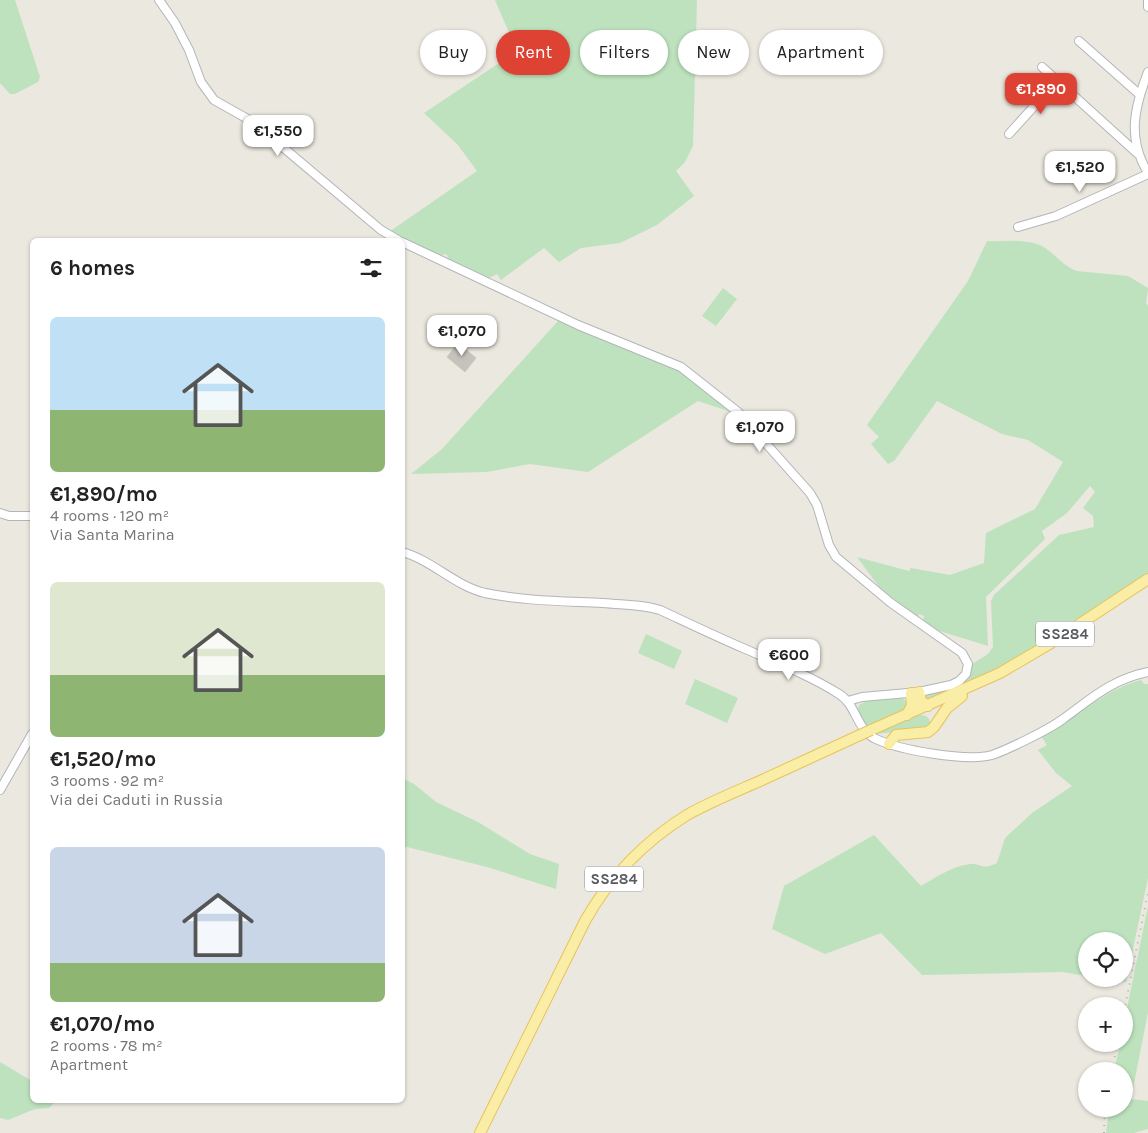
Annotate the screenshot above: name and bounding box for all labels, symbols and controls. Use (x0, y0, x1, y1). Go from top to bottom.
chip: Buy (420, 30, 486, 75)
chip: Rent (496, 30, 570, 75)
chip: Filters (580, 30, 668, 75)
chip: New (678, 30, 749, 75)
chip: Apartment (759, 30, 883, 75)
pin: €1,890 (1000, 72, 1082, 115)
text: €1,890 (1016, 79, 1066, 98)
pin: €1,550 (237, 114, 319, 157)
text: €1,550 (254, 121, 302, 140)
pin: €1,520 (1039, 150, 1121, 193)
text: €1,520 (1056, 157, 1105, 176)
icon: filters (357, 254, 385, 282)
text: 6 homes (50, 256, 135, 280)
pin: €1,070 (421, 314, 503, 357)
text: €1,070 (438, 321, 486, 340)
icon: home (173, 350, 263, 440)
pin: €1,070 (719, 410, 801, 453)
text: €1,070 (736, 417, 784, 436)
text: €1,890/mo (50, 482, 158, 506)
text: 4 rooms · 120 m² (50, 506, 169, 525)
text: Via Santa Marina (50, 525, 175, 544)
icon: home (173, 615, 263, 705)
road number: SS284 (1036, 622, 1094, 646)
pin: €600 (759, 638, 819, 681)
text: €600 (769, 645, 809, 664)
text: €1,520/mo (50, 747, 156, 771)
text: 3 rooms · 92 m² (50, 771, 164, 790)
text: Via dei Caduti in Russia (50, 790, 223, 809)
road number: SS284 (585, 866, 643, 892)
icon: home (173, 880, 263, 970)
map controls (1078, 932, 1133, 1117)
button: locate (1078, 932, 1133, 987)
button: + (1078, 997, 1133, 1052)
text: €1,070/mo (50, 1012, 155, 1036)
text: 2 rooms · 78 m² (50, 1036, 163, 1055)
text: Apartment (50, 1055, 128, 1074)
button: − (1078, 1062, 1133, 1117)

